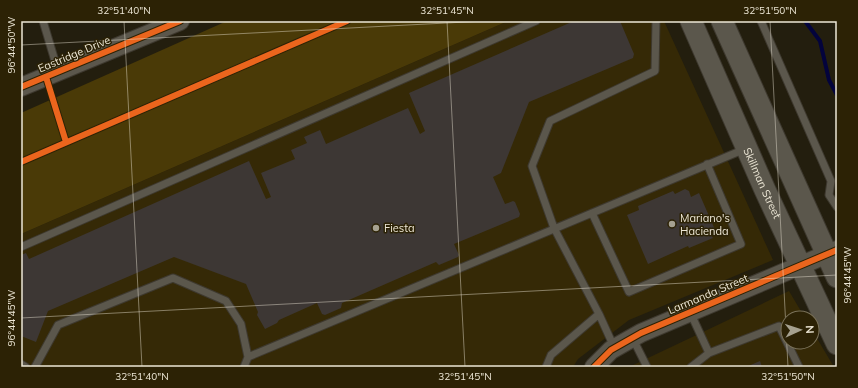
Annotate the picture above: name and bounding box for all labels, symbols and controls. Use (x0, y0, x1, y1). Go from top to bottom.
text: 32°51'40"N (97, 4, 151, 17)
text: 32°51'45"N (420, 4, 474, 17)
text: 32°51'50"N (743, 4, 797, 17)
text: 96°44'50"W (5, 17, 18, 73)
street label: Eastridge Drive (36, 32, 112, 76)
street label: Skillman Street (740, 145, 784, 221)
place label: Mariano's Hacienda (680, 211, 730, 238)
marker: Mariano's Hacienda (667, 219, 677, 229)
place label: Fiesta (384, 221, 415, 235)
marker: Fiesta (371, 223, 381, 233)
text: 96°44'45"W (841, 247, 854, 303)
street label: Larmanda Street (666, 271, 750, 317)
text: 96°44'45"W (5, 290, 18, 346)
north arrow (780, 310, 820, 350)
text: N (803, 325, 817, 334)
text: 32°51'40"N (115, 370, 169, 383)
text: 32°51'45"N (438, 370, 492, 383)
text: 32°51'50"N (761, 370, 815, 383)

